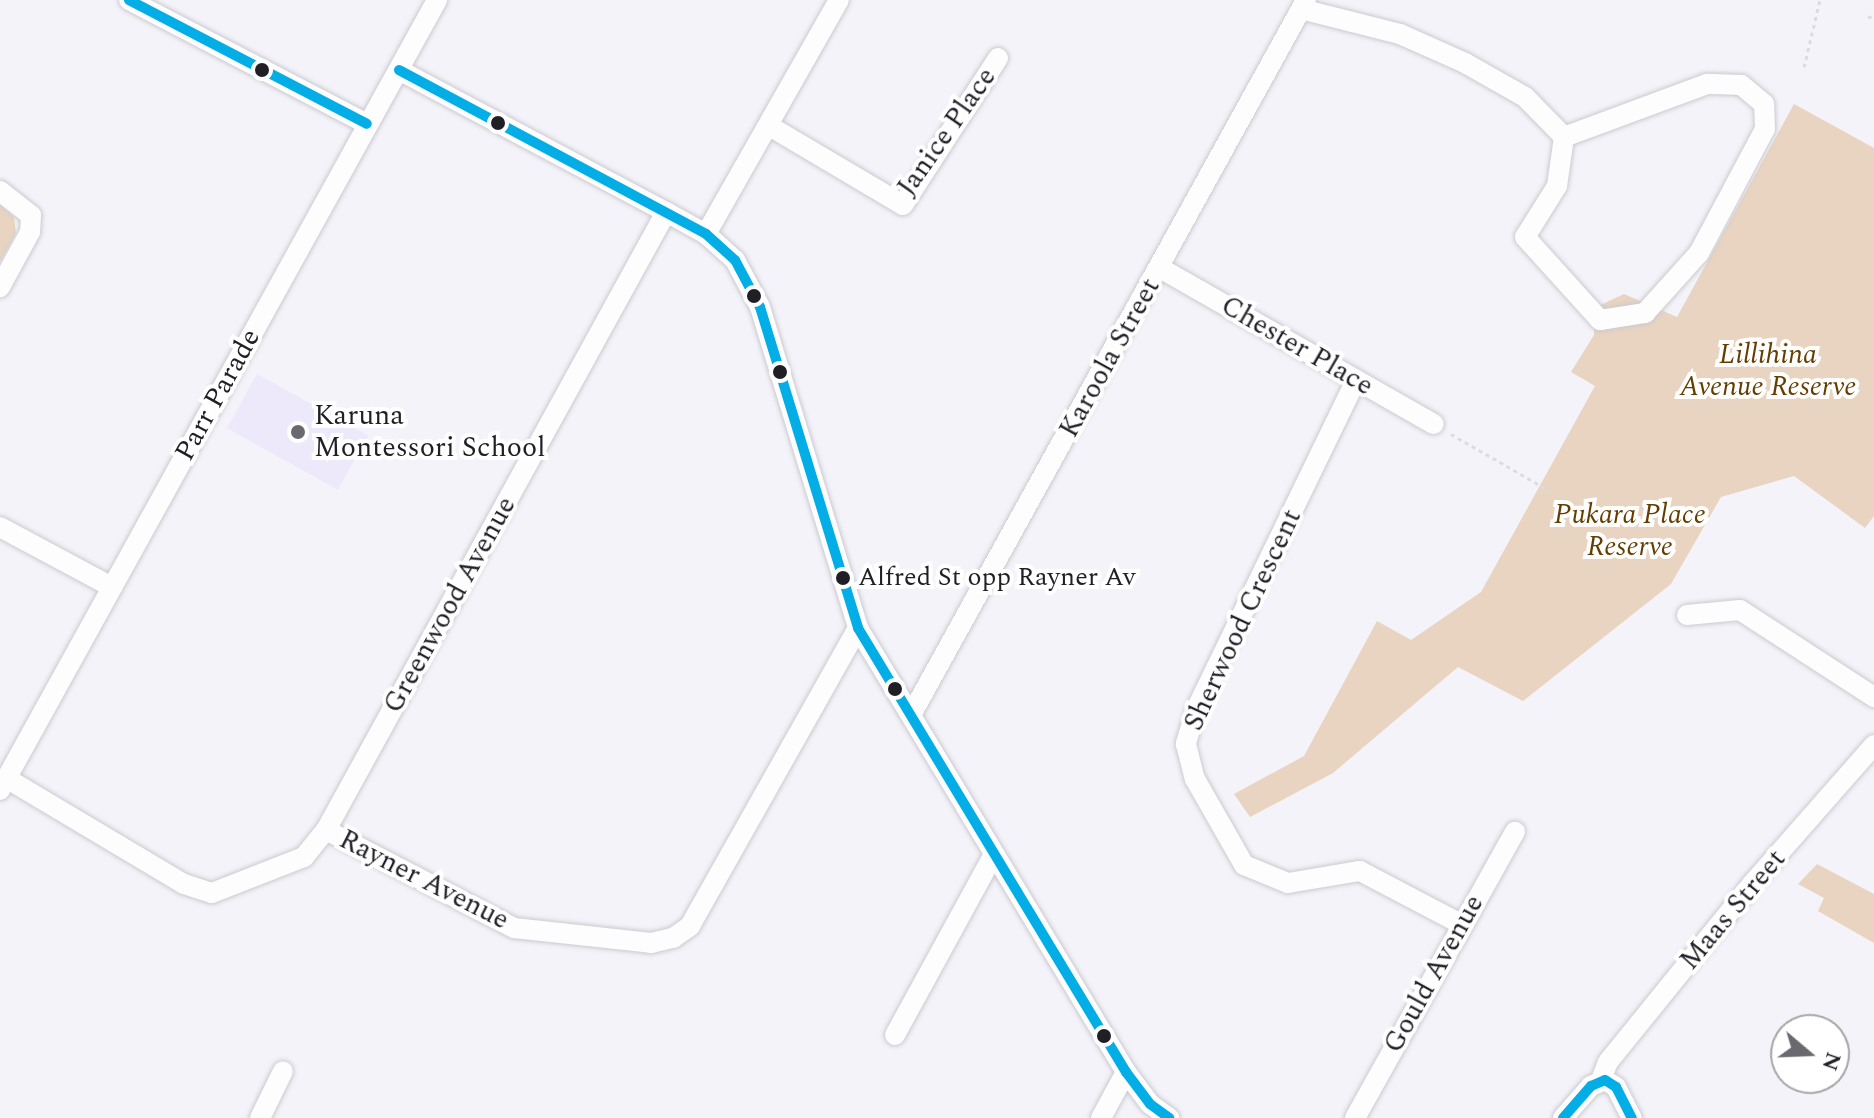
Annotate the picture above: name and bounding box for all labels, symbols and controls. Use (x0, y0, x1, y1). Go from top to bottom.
street label: Janice Place (890, 61, 1004, 203)
unlabelled marker (254, 62, 270, 78)
unlabelled marker (490, 115, 506, 131)
street label: Karoola Street (1052, 272, 1168, 444)
unlabelled marker (746, 288, 762, 304)
street label: Chester Place (1215, 289, 1379, 403)
street label: Parr Parade (168, 323, 268, 467)
park label: Lillihina Avenue Reserve (1680, 338, 1856, 404)
unlabelled marker (772, 364, 788, 380)
place label: Karuna Montessori School (314, 399, 545, 465)
marker: Karuna Montessori School (289, 423, 307, 441)
street label: Greenwood Avenue (377, 491, 523, 719)
park label: Pukara Place Reserve (1554, 498, 1706, 564)
street label: Sherwood Crescent (1177, 504, 1309, 736)
place label: Alfred St opp Rayner Av (858, 562, 1135, 594)
marker: Alfred St opp Rayner Av (835, 570, 851, 586)
unlabelled marker (887, 681, 903, 697)
street label: Rayner Avenue (333, 823, 515, 937)
street label: Maas Street (1673, 843, 1793, 977)
street label: Gould Avenue (1377, 889, 1491, 1059)
north arrow (1770, 1014, 1850, 1094)
unlabelled marker (1096, 1028, 1112, 1044)
text: N (1813, 1047, 1850, 1075)

